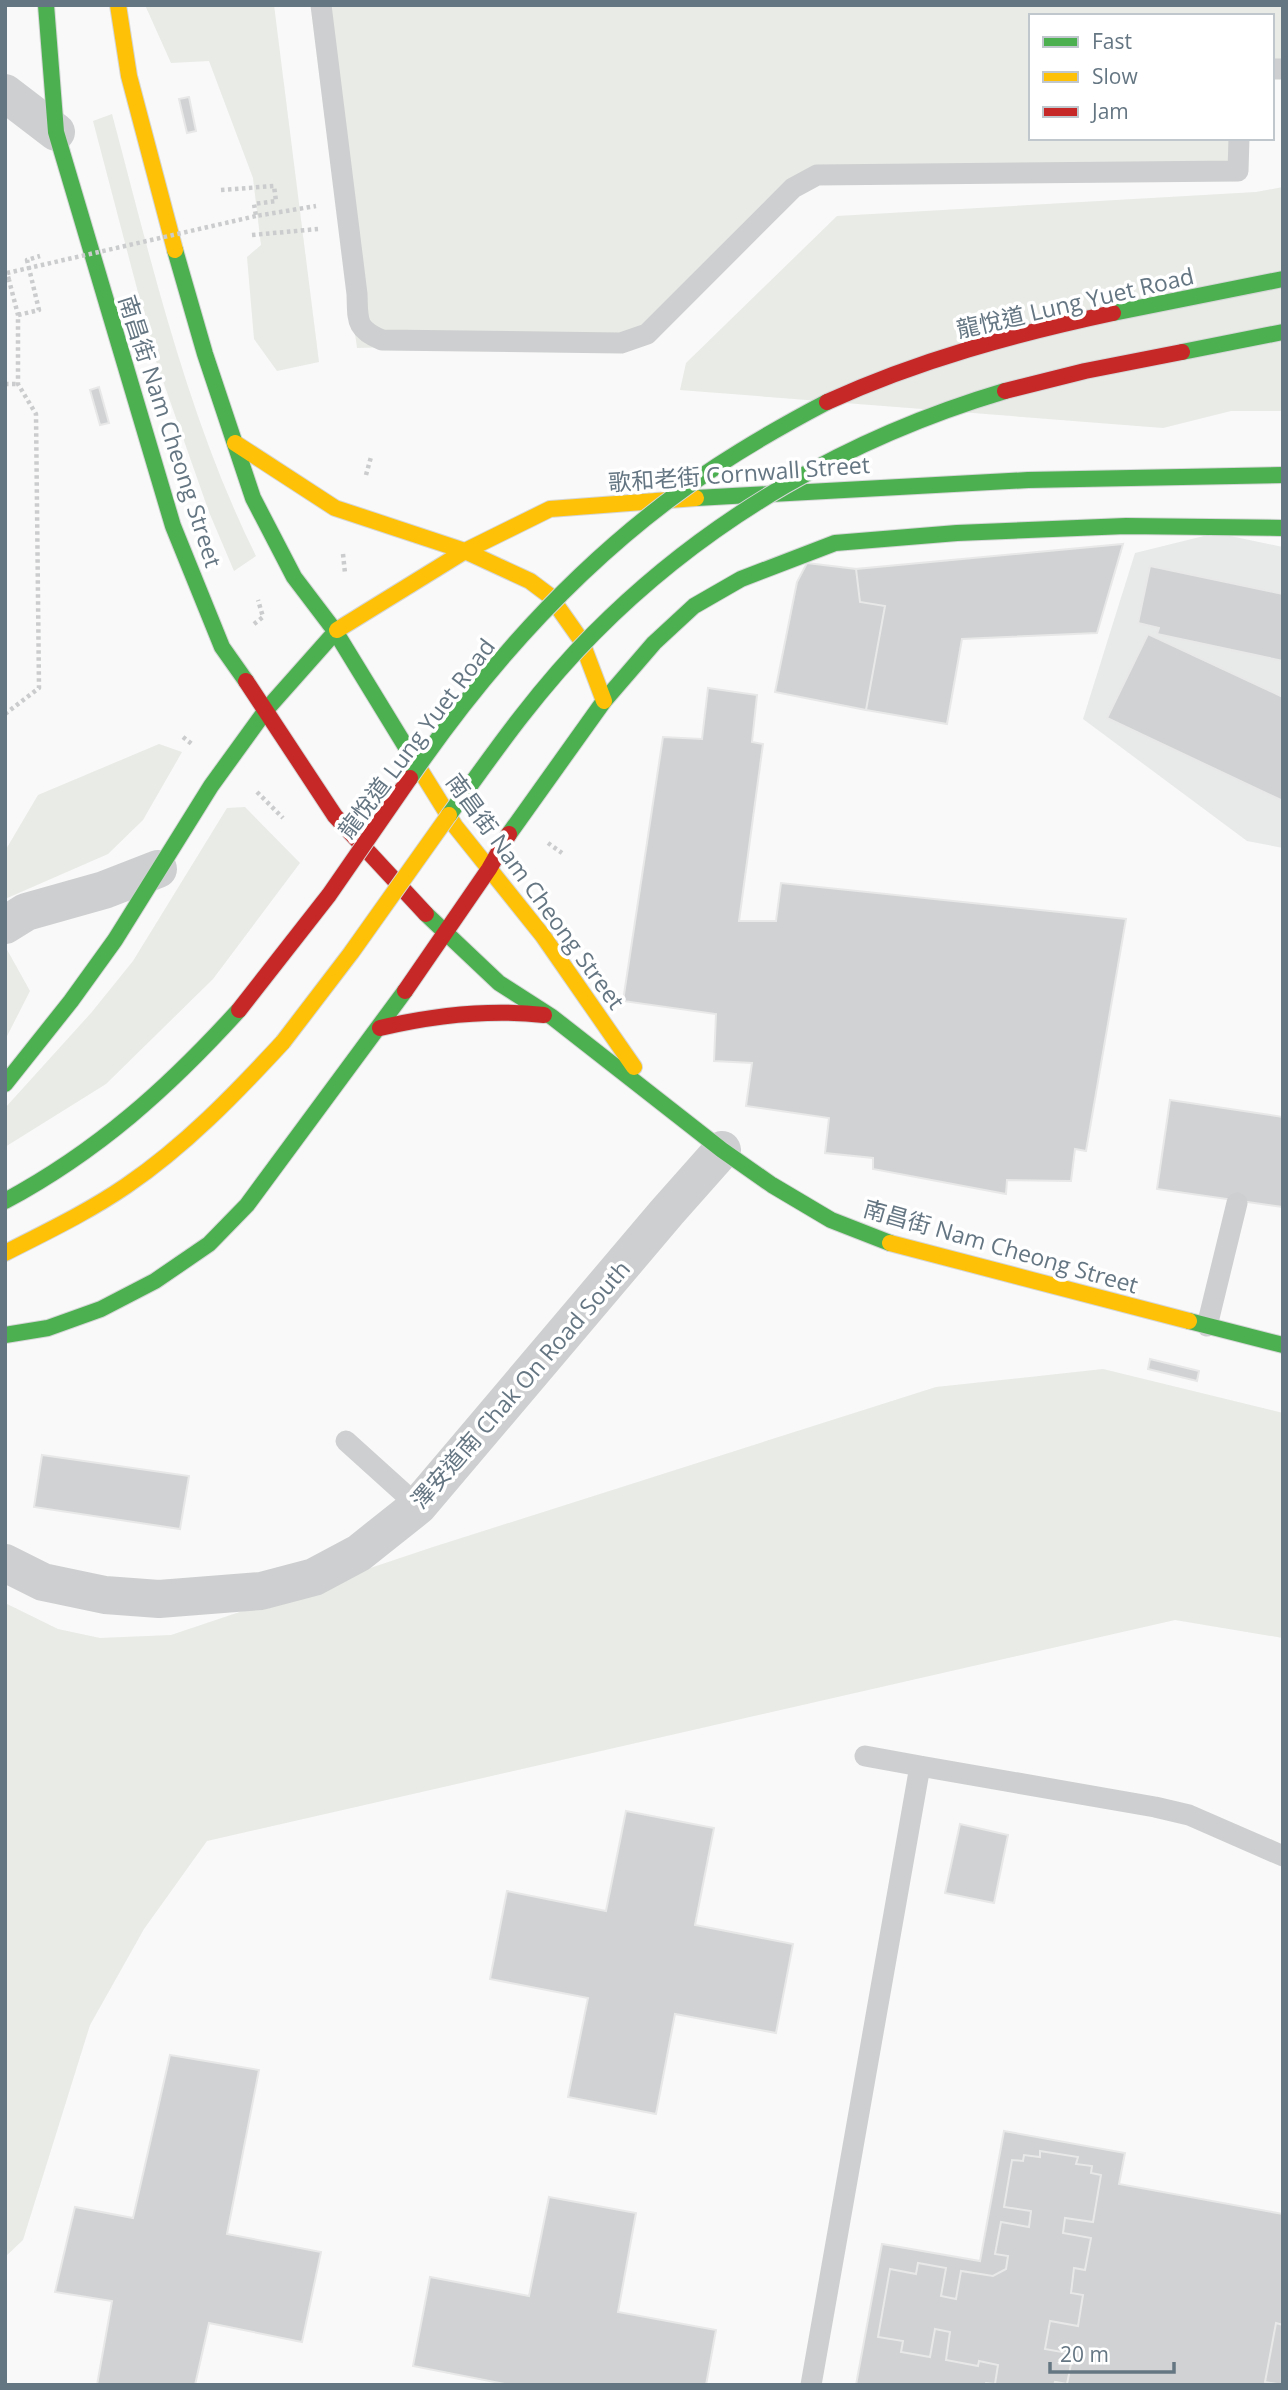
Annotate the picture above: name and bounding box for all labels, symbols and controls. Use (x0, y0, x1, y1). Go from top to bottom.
legend (1029, 14, 1274, 140)
text: Fast (1092, 27, 1132, 55)
text: Slow (1092, 62, 1138, 90)
text: Jam (1090, 97, 1129, 125)
street label: 龍悅道 Lung Yuet Road (953, 259, 1197, 345)
street label: 南昌街 Nam Cheong Street (112, 291, 230, 571)
street label: 歌和老街 Cornwall Street (607, 448, 871, 498)
street label: 龍悅道 Lung Yuet Road (330, 631, 502, 845)
street label: 南昌街 Nam Cheong Street (439, 767, 633, 1015)
street label: 南昌街 Nam Cheong Street (860, 1191, 1142, 1301)
street label: 澤安道南 Chak On Road South (403, 1253, 637, 1515)
scale bar (1050, 2330, 1174, 2374)
text: 20 m (1060, 2340, 1109, 2368)

